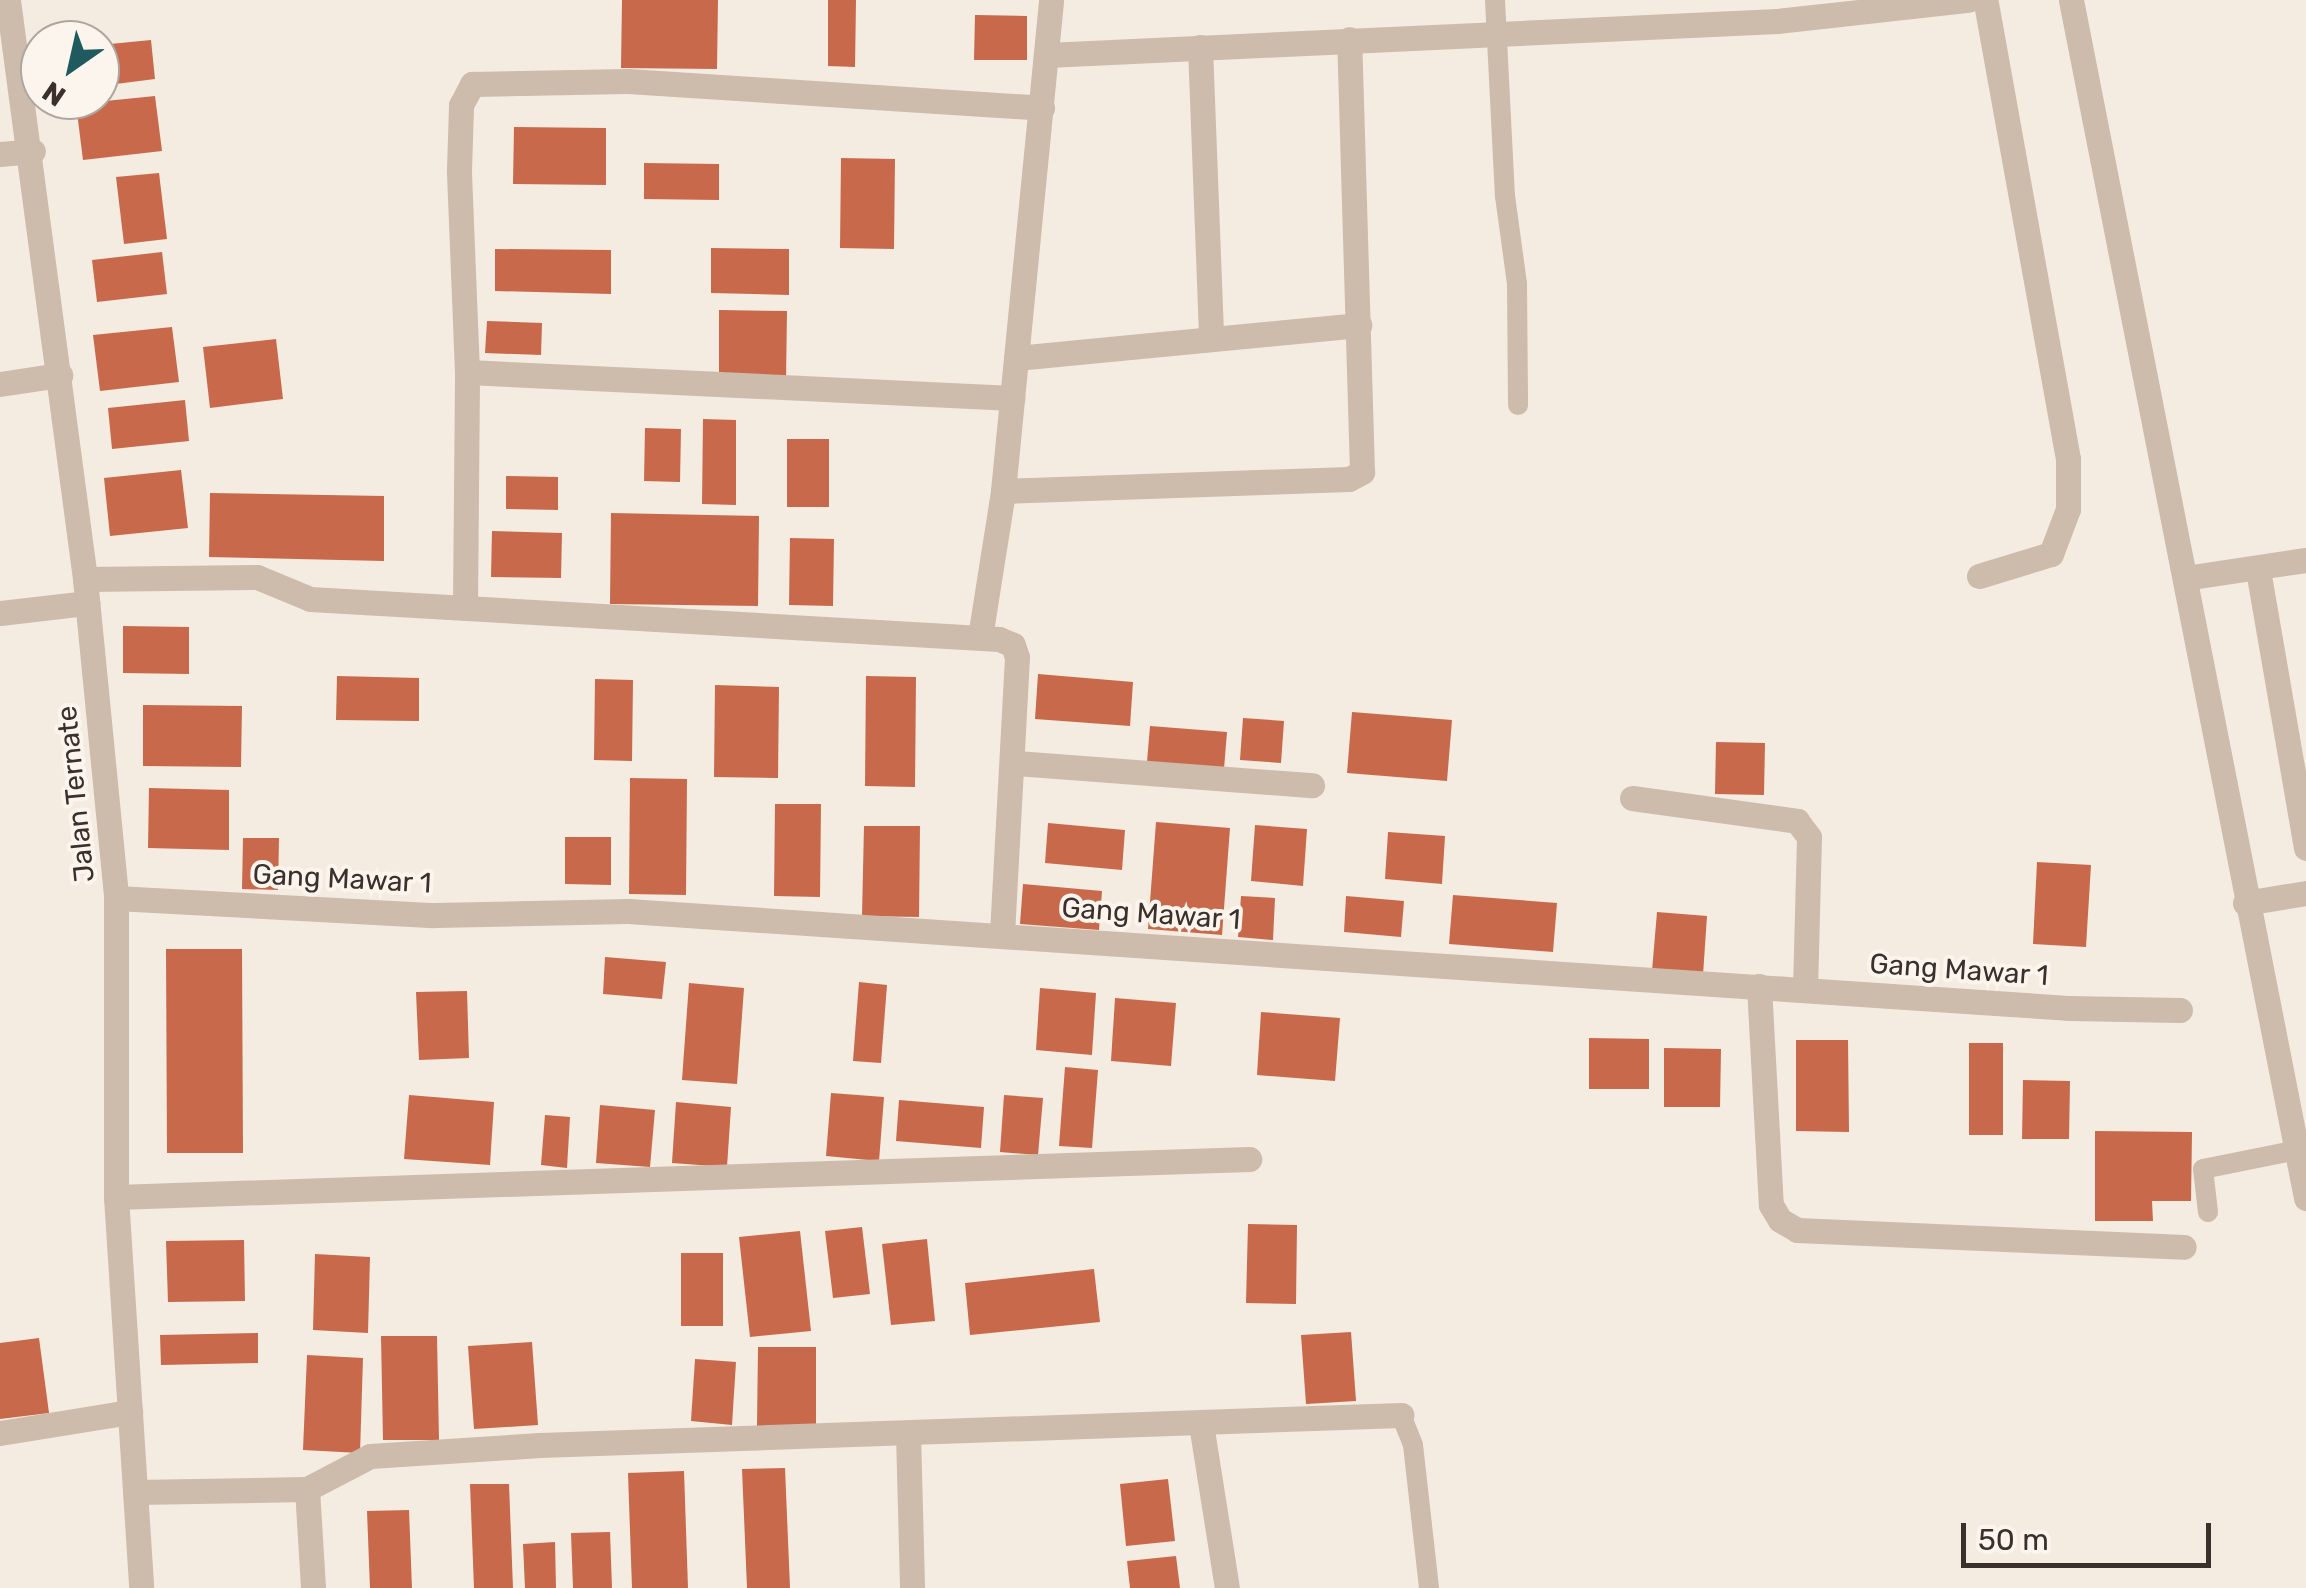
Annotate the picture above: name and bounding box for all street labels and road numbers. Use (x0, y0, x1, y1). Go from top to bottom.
street label: Jalan Ternate (50, 704, 102, 884)
street label: Gang Mawar 1 (251, 858, 433, 900)
street label: Gang Mawar 1 (1060, 891, 1242, 937)
street label: Gang Mawar 1 (1868, 947, 2050, 993)

